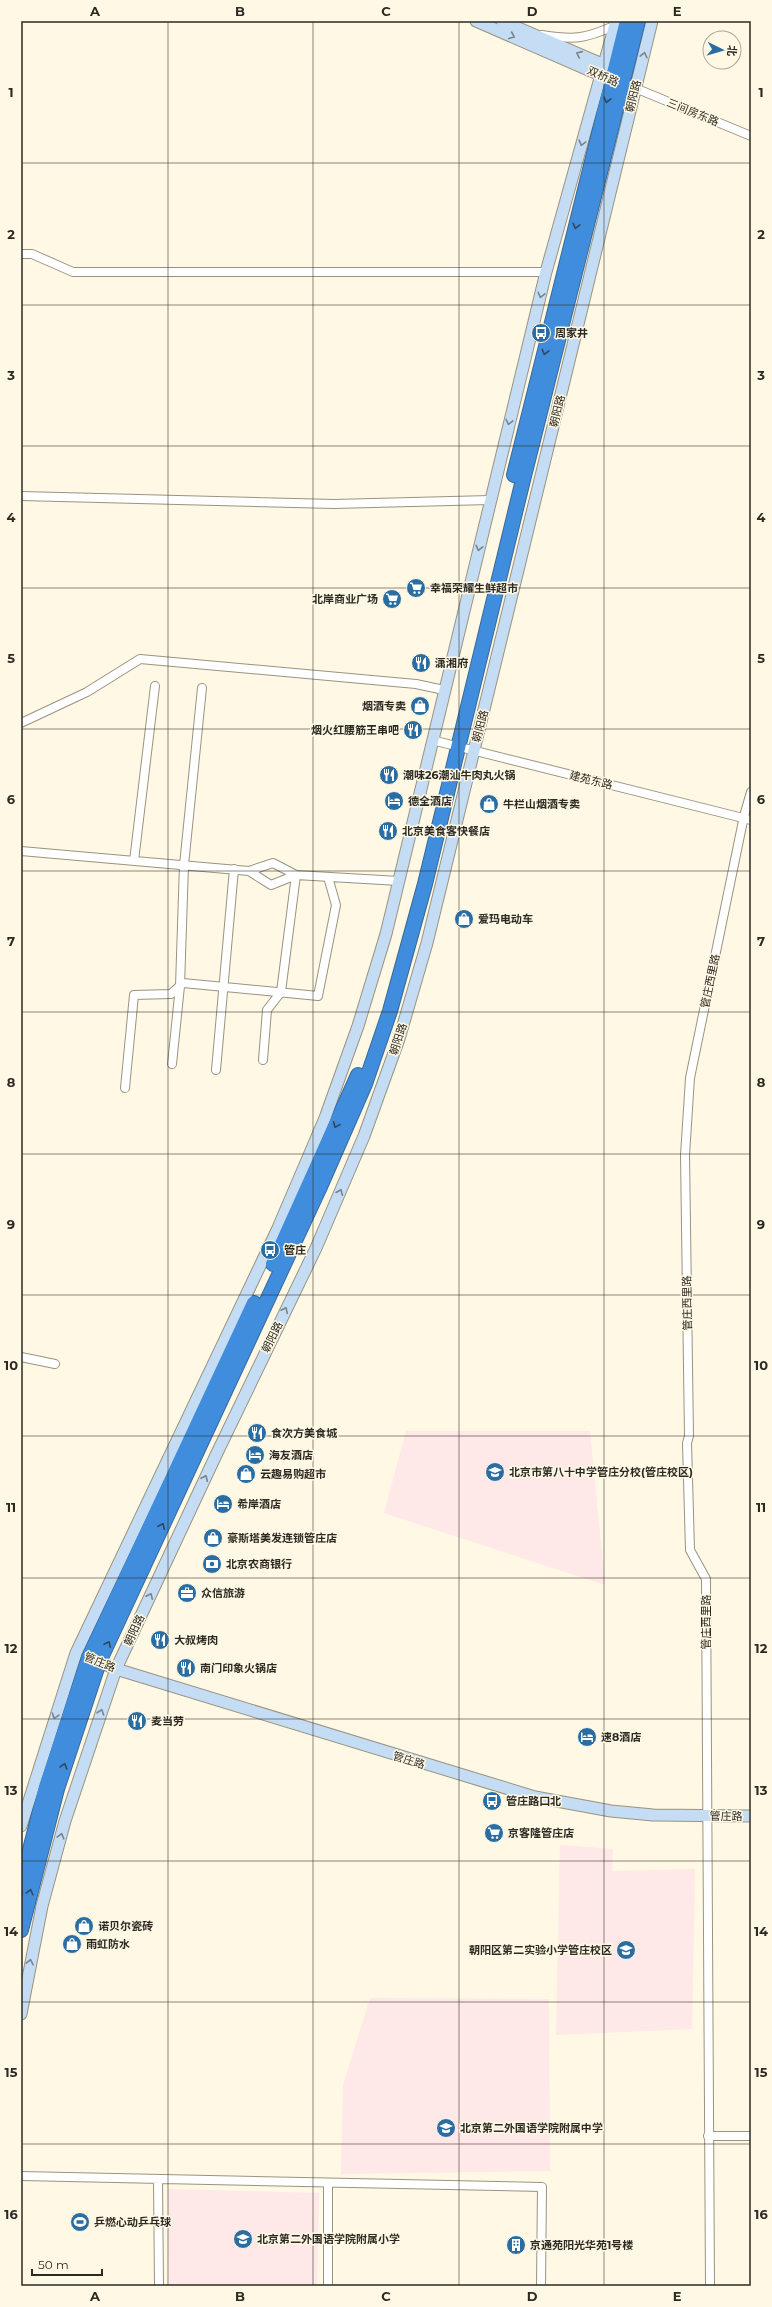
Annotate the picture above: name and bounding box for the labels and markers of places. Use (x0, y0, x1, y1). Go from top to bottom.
bus stop icon: 周家井 (530, 322, 552, 344)
place label: 周家井 (555, 326, 588, 340)
supermarket icon: 幸福荣耀生鲜超市 (405, 577, 427, 599)
place label: 幸福荣耀生鲜超市 (430, 581, 518, 595)
supermarket icon: 北岸商业广场 (381, 588, 403, 610)
place label: 北岸商业广场 (312, 592, 378, 606)
restaurant icon: 潇湘府 (410, 652, 432, 674)
place label: 潇湘府 (435, 656, 468, 670)
shop icon: 烟酒专卖 (409, 695, 431, 717)
place label: 烟酒专卖 (362, 699, 406, 713)
restaurant icon: 烟火红腰筋王串吧 (402, 719, 424, 741)
place label: 烟火红腰筋王串吧 (311, 723, 399, 737)
restaurant icon: 潮味26潮汕牛肉丸火锅 (378, 764, 400, 786)
place label: 潮味26潮汕牛肉丸火锅 (403, 768, 516, 782)
hotel icon: 德全酒店 (383, 790, 405, 812)
shop icon: 牛栏山烟酒专卖 (478, 793, 500, 815)
place label: 德全酒店 (408, 794, 452, 808)
place label: 牛栏山烟酒专卖 (503, 797, 580, 811)
restaurant icon: 北京美食客快餐店 (377, 820, 399, 842)
place label: 北京美食客快餐店 (402, 824, 490, 838)
shop icon: 爱玛电动车 (453, 908, 475, 930)
place label: 爱玛电动车 (478, 912, 533, 926)
bus stop icon: 管庄 (259, 1239, 281, 1261)
place label: 管庄 (284, 1243, 306, 1257)
restaurant icon: 食次方美食城 (246, 1422, 268, 1444)
place label: 食次方美食城 (271, 1426, 338, 1440)
hotel icon: 海友酒店 (244, 1444, 266, 1466)
place label: 海友酒店 (269, 1448, 313, 1462)
school or university icon: 北京市第八十中学管庄分校(管庄校区) (484, 1461, 506, 1483)
shop icon: 云趣易购超市 (235, 1463, 257, 1485)
place label: 北京市第八十中学管庄分校(管庄校区) (509, 1465, 693, 1479)
place label: 云趣易购超市 (260, 1467, 326, 1481)
hotel icon: 希岸酒店 (212, 1493, 234, 1515)
place label: 希岸酒店 (237, 1497, 281, 1511)
shop icon: 豪斯塔美发连锁管庄店 (202, 1527, 224, 1549)
place label: 豪斯塔美发连锁管庄店 (227, 1531, 337, 1545)
bank icon: 北京农商银行 (201, 1553, 223, 1575)
place label: 北京农商银行 (226, 1557, 292, 1571)
office icon: 众信旅游 (176, 1582, 198, 1604)
place label: 众信旅游 (201, 1586, 245, 1600)
restaurant icon: 大叔烤肉 (149, 1629, 171, 1651)
place label: 大叔烤肉 (174, 1633, 218, 1647)
restaurant icon: 南门印象火锅店 (175, 1657, 197, 1679)
place label: 南门印象火锅店 (200, 1661, 277, 1675)
restaurant icon: 麦当劳 (126, 1710, 148, 1732)
place label: 麦当劳 (151, 1714, 184, 1728)
hotel icon: 速8酒店 (576, 1726, 598, 1748)
place label: 速8酒店 (601, 1730, 641, 1744)
bus stop icon: 管庄路口北 (481, 1790, 503, 1812)
place label: 管庄路口北 (506, 1794, 561, 1808)
supermarket icon: 京客隆管庄店 (483, 1822, 505, 1844)
place label: 京客隆管庄店 (508, 1826, 574, 1840)
shop icon: 诺贝尔瓷砖 (73, 1915, 95, 1937)
place label: 诺贝尔瓷砖 (98, 1919, 153, 1933)
shop icon: 雨虹防水 (61, 1933, 83, 1955)
place label: 雨虹防水 (86, 1937, 130, 1951)
school or university icon: 朝阳区第二实验小学管庄校区 (615, 1939, 637, 1961)
place label: 朝阳区第二实验小学管庄校区 (469, 1943, 612, 1957)
school or university icon: 北京第二外国语学院附属中学 (435, 2117, 457, 2139)
place label: 北京第二外国语学院附属中学 (460, 2121, 603, 2135)
sports icon: 乒燃心动乒乓球 (69, 2211, 91, 2233)
place label: 乒燃心动乒乓球 (94, 2215, 171, 2229)
school or university icon: 北京第二外国语学院附属小学 (232, 2228, 254, 2250)
place label: 北京第二外国语学院附属小学 (257, 2232, 400, 2246)
building icon: 京通苑阳光华苑1号楼 (505, 2234, 527, 2256)
place label: 京通苑阳光华苑1号楼 (530, 2238, 633, 2252)

